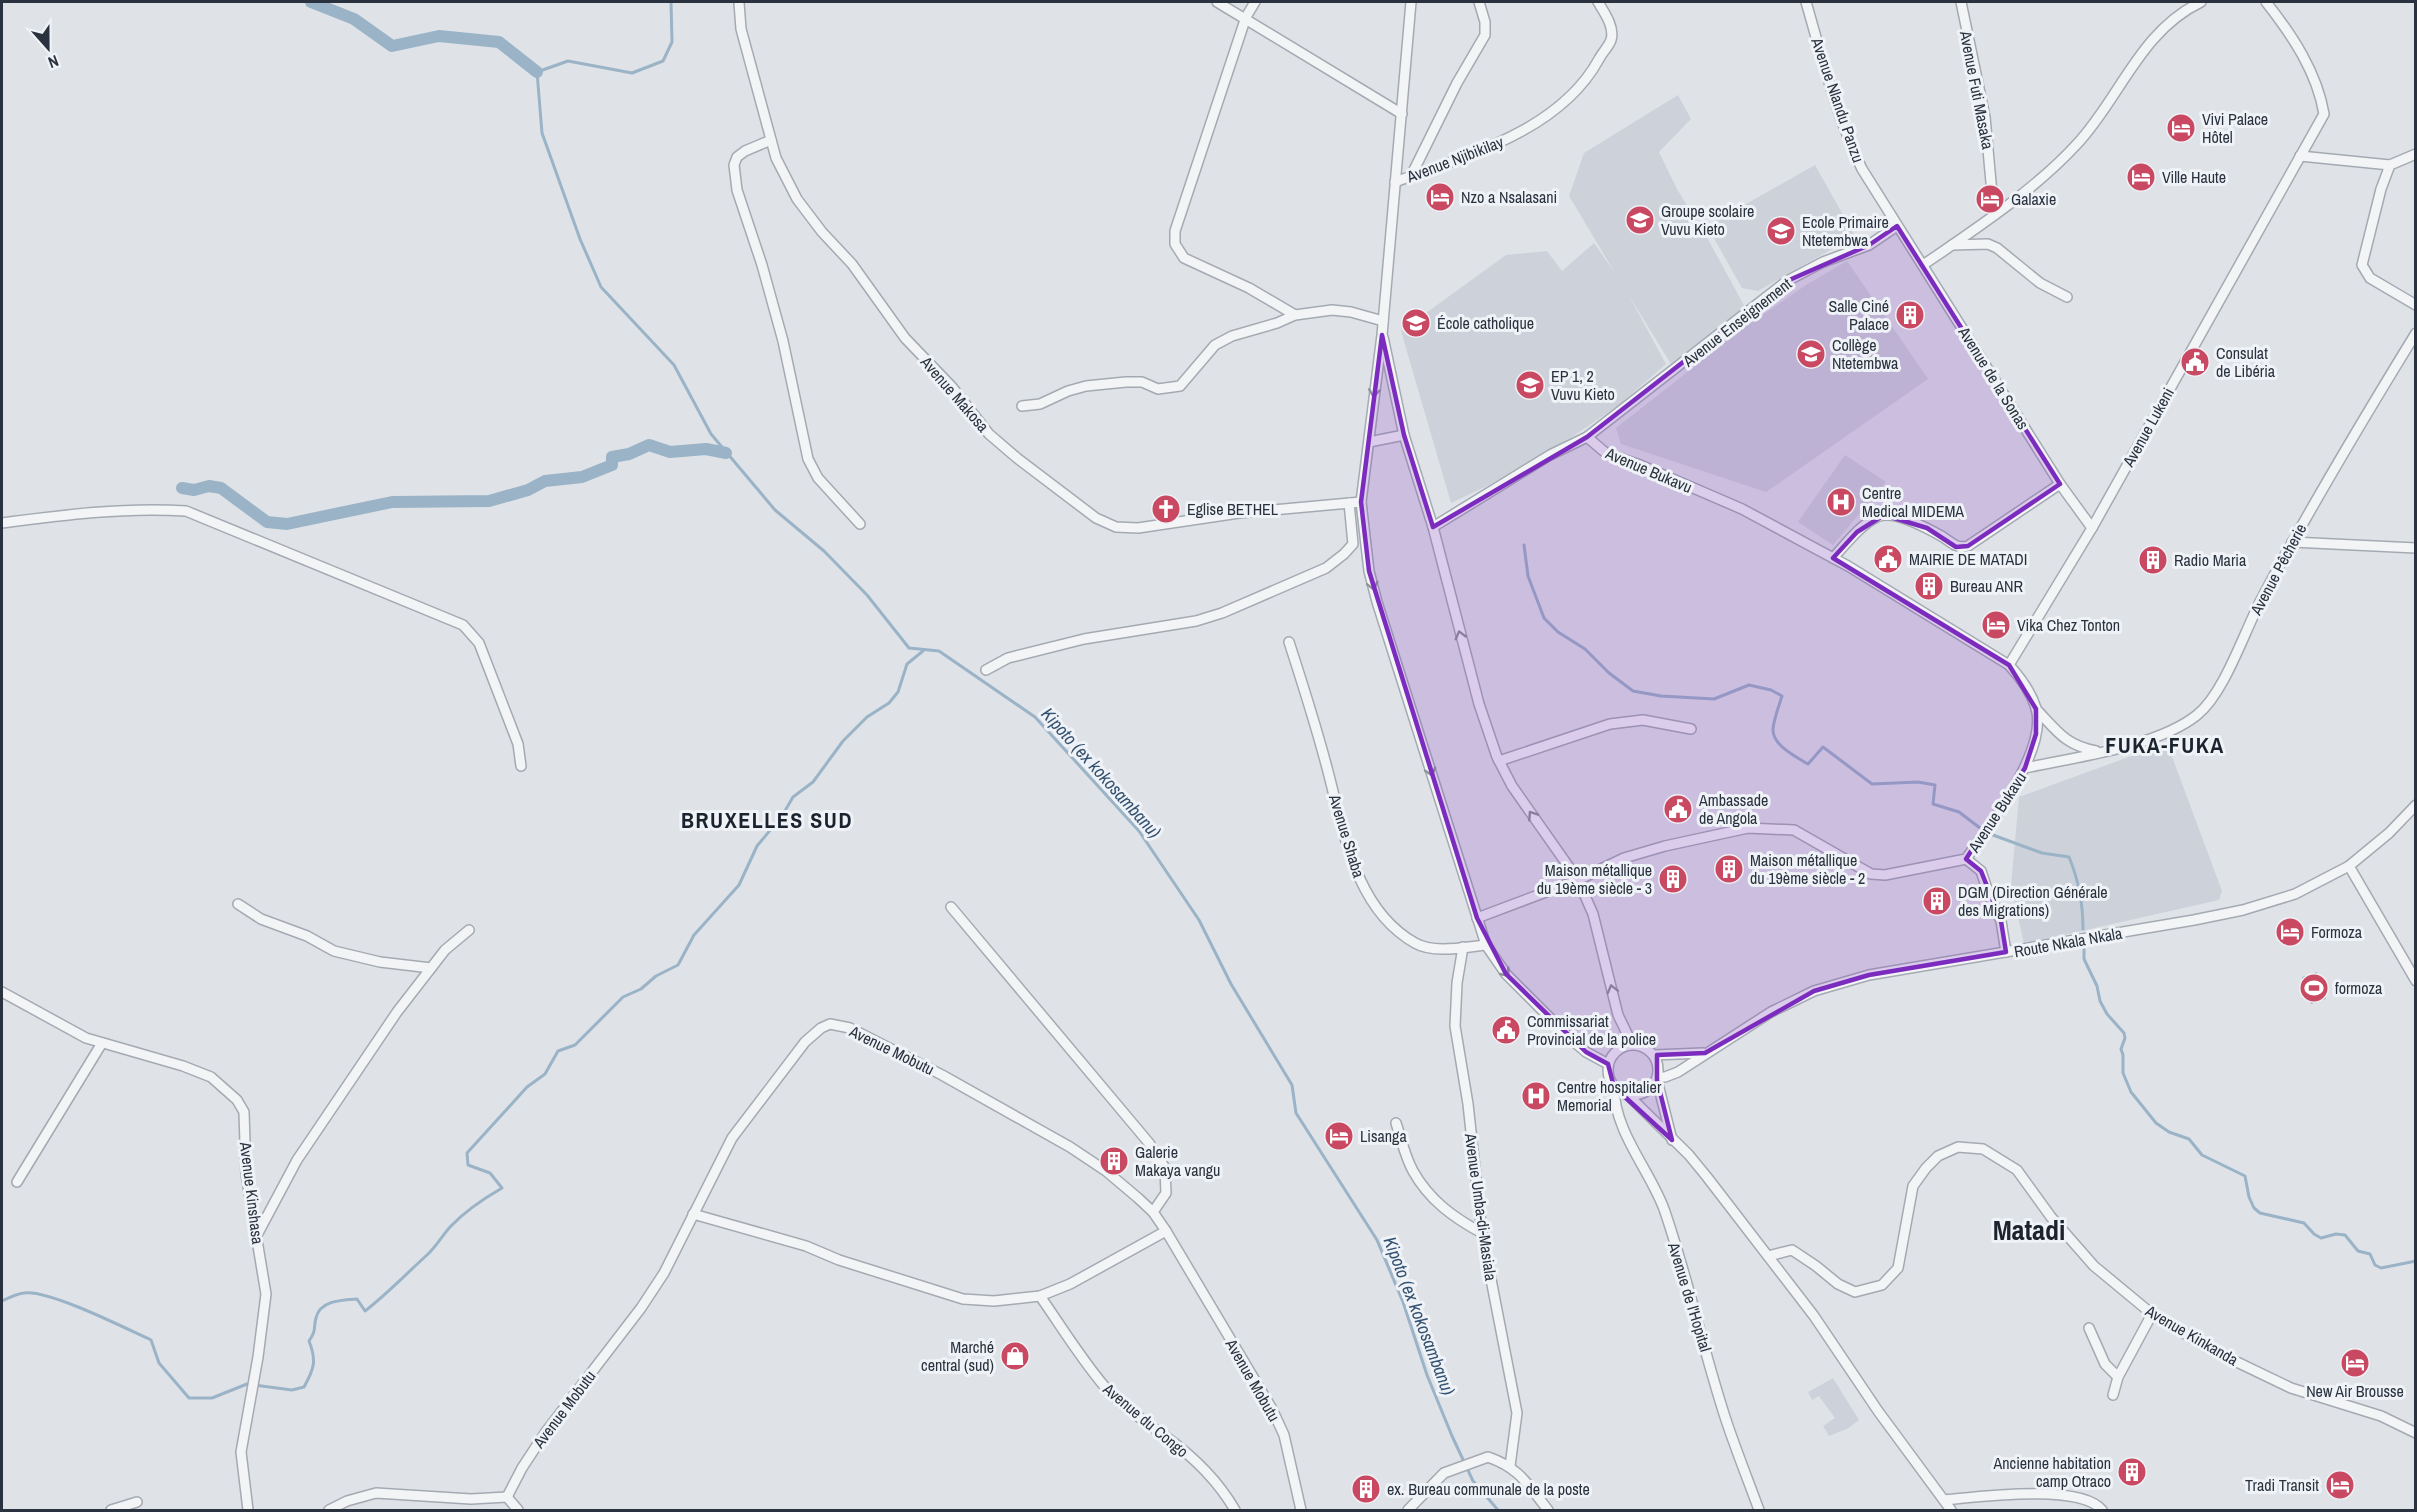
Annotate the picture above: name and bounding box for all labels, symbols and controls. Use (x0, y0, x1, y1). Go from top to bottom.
north arrow (18, 18, 78, 78)
street label: Avenue Futi Masaka (1955, 28, 1999, 152)
street label: Avenue Nlandu Panzu (1806, 34, 1870, 165)
text: N (45, 50, 62, 74)
place label: Vivi Palace Hôtel (2202, 108, 2268, 148)
hotel icon: Vivi Palace Hôtel (2165, 112, 2197, 144)
street label: Avenue Njibikilay (1403, 130, 1507, 188)
hotel icon: Ville Haute (2125, 161, 2157, 193)
place label: Ville Haute (2162, 166, 2226, 188)
hotel icon: Nzo a Nsalasani (1424, 181, 1456, 213)
hotel icon: Galaxie (1974, 183, 2006, 215)
place label: Nzo a Nsalasani (1461, 186, 1557, 208)
place label: Galaxie (2011, 188, 2056, 210)
place label: Groupe scolaire Vuvu Kieto (1661, 200, 1754, 240)
school or university icon: Groupe scolaire Vuvu Kieto (1624, 204, 1656, 236)
place label: Ecole Primaire Ntetembwa (1802, 211, 1889, 251)
school or university icon: Ecole Primaire Ntetembwa (1765, 215, 1797, 247)
street label: Avenue Enseignement (1677, 272, 1796, 372)
place label: Salle Ciné Palace (1828, 295, 1889, 335)
building icon: Salle Ciné Palace (1894, 299, 1926, 331)
school or university icon: École catholique (1400, 307, 1432, 339)
place label: École catholique (1437, 312, 1534, 334)
street label: Avenue de la Sonas (1953, 322, 2034, 434)
place label: Collège Ntetembwa (1832, 334, 1899, 374)
school or university icon: Collège Ntetembwa (1795, 338, 1827, 370)
place label: Consulat de Libéria (2216, 342, 2276, 382)
public building icon: Consulat de Libéria (2179, 346, 2211, 378)
street label: Avenue Makosa (915, 351, 995, 437)
place label: EP 1, 2 Vuvu Kieto (1551, 365, 1615, 405)
school or university icon: EP 1, 2 Vuvu Kieto (1514, 369, 1546, 401)
street label: Avenue Lukeni (2117, 383, 2179, 471)
one-way arrow (1368, 388, 1381, 398)
street label: Avenue Bukavu (1602, 442, 1695, 498)
place label: Centre Medical MIDEMA (1862, 482, 1964, 522)
hospital icon: Centre Medical MIDEMA (1825, 486, 1857, 518)
church icon: Eglise BETHEL (1150, 493, 1182, 525)
place label: Eglise BETHEL (1187, 498, 1279, 520)
street label: Avenue Pêcherie (2244, 519, 2311, 619)
public building icon: MAIRIE DE MATADI (1872, 543, 1904, 575)
building icon: Radio Maria (2137, 544, 2169, 576)
place label: MAIRIE DE MATADI (1909, 548, 2027, 570)
place label: Radio Maria (2174, 549, 2247, 571)
building icon: Bureau ANR (1913, 570, 1945, 602)
place label: Bureau ANR (1950, 575, 2023, 597)
one-way arrow (1366, 581, 1379, 591)
hotel icon: Vika Chez Tonton (1980, 609, 2012, 641)
place label: Vika Chez Tonton (2017, 614, 2120, 636)
one-way arrow (1455, 630, 1468, 640)
water label: Kipoto (ex kokosambanu) (1036, 702, 1167, 844)
district label: FUKA-FUKA (2105, 730, 2225, 760)
one-way arrow (1424, 767, 1436, 777)
street label: Avenue Bukavu (1962, 768, 2031, 857)
place label: Ambassade de Angola (1698, 789, 1768, 829)
street label: Avenue Shaba (1324, 791, 1370, 881)
public building icon: Ambassade de Angola (1662, 793, 1694, 825)
district label: BRUXELLES SUD (681, 805, 853, 835)
one-way arrow (1528, 810, 1539, 821)
place label: Maison métallique du 19ème siècle - 2 (1750, 849, 1865, 889)
building icon: Maison métallique du 19ème siècle - 2 (1713, 853, 1745, 885)
place label: Maison métallique du 19ème siècle - 3 (1537, 859, 1652, 899)
building icon: Maison métallique du 19ème siècle - 3 (1657, 863, 1689, 895)
place label: DGM (Direction Générale des Migrations) (1958, 881, 2107, 921)
building icon: DGM (Direction Générale des Migrations) (1921, 885, 1953, 917)
hotel icon: Formoza (2274, 916, 2306, 948)
place label: Formoza (2311, 921, 2363, 943)
street label: Route Nkala Nkala (2012, 922, 2124, 962)
one-way arrow (1499, 966, 1510, 977)
sports icon: formoza (2298, 972, 2330, 1004)
place label: formoza (2335, 977, 2383, 999)
one-way arrow (1607, 985, 1620, 995)
place label: Commissariat Provincial de la police (1527, 1010, 1656, 1050)
public building icon: Commissariat Provincial de la police (1490, 1014, 1522, 1046)
street label: Avenue Mobutu (845, 1020, 938, 1080)
place label: Centre hospitalier Memorial (1557, 1076, 1662, 1116)
hospital icon: Centre hospitalier Memorial (1520, 1080, 1552, 1112)
hotel icon: Lisanga (1323, 1120, 1355, 1152)
place label: Lisanga (1360, 1125, 1407, 1147)
street label: Avenue Umba-di-Masiala (1460, 1131, 1502, 1283)
street label: Avenue Kinshasa (235, 1140, 269, 1246)
place label: Galerie Makaya vangu (1135, 1141, 1220, 1181)
building icon: Galerie Makaya vangu (1098, 1145, 1130, 1177)
district label: Matadi (1993, 1211, 2065, 1249)
water label: Kipoto (ex kokosambanu) (1378, 1233, 1461, 1399)
street label: Avenue de l'Hopital (1663, 1239, 1717, 1354)
street label: Avenue Kinkanda (2141, 1299, 2243, 1371)
street label: Avenue Mobutu (1220, 1334, 1285, 1425)
place label: Marché central (sud) (921, 1336, 994, 1376)
shop icon: Marché central (sud) (999, 1340, 1031, 1372)
hotel icon: New Air Brousse (2339, 1347, 2371, 1379)
street label: Avenue Mobutu (527, 1366, 600, 1453)
street label: Avenue du Congo (1098, 1377, 1193, 1462)
place label: New Air Brousse (2306, 1380, 2404, 1402)
place label: Ancienne habitation camp Otraco (1993, 1452, 2111, 1492)
building icon: Ancienne habitation camp Otraco (2116, 1456, 2148, 1488)
hotel icon: Tradi Transit (2324, 1469, 2356, 1501)
building icon: ex. Bureau communale de la poste (1350, 1473, 1382, 1505)
place label: Tradi Transit (2245, 1474, 2319, 1496)
place label: ex. Bureau communale de la poste (1387, 1478, 1590, 1500)

